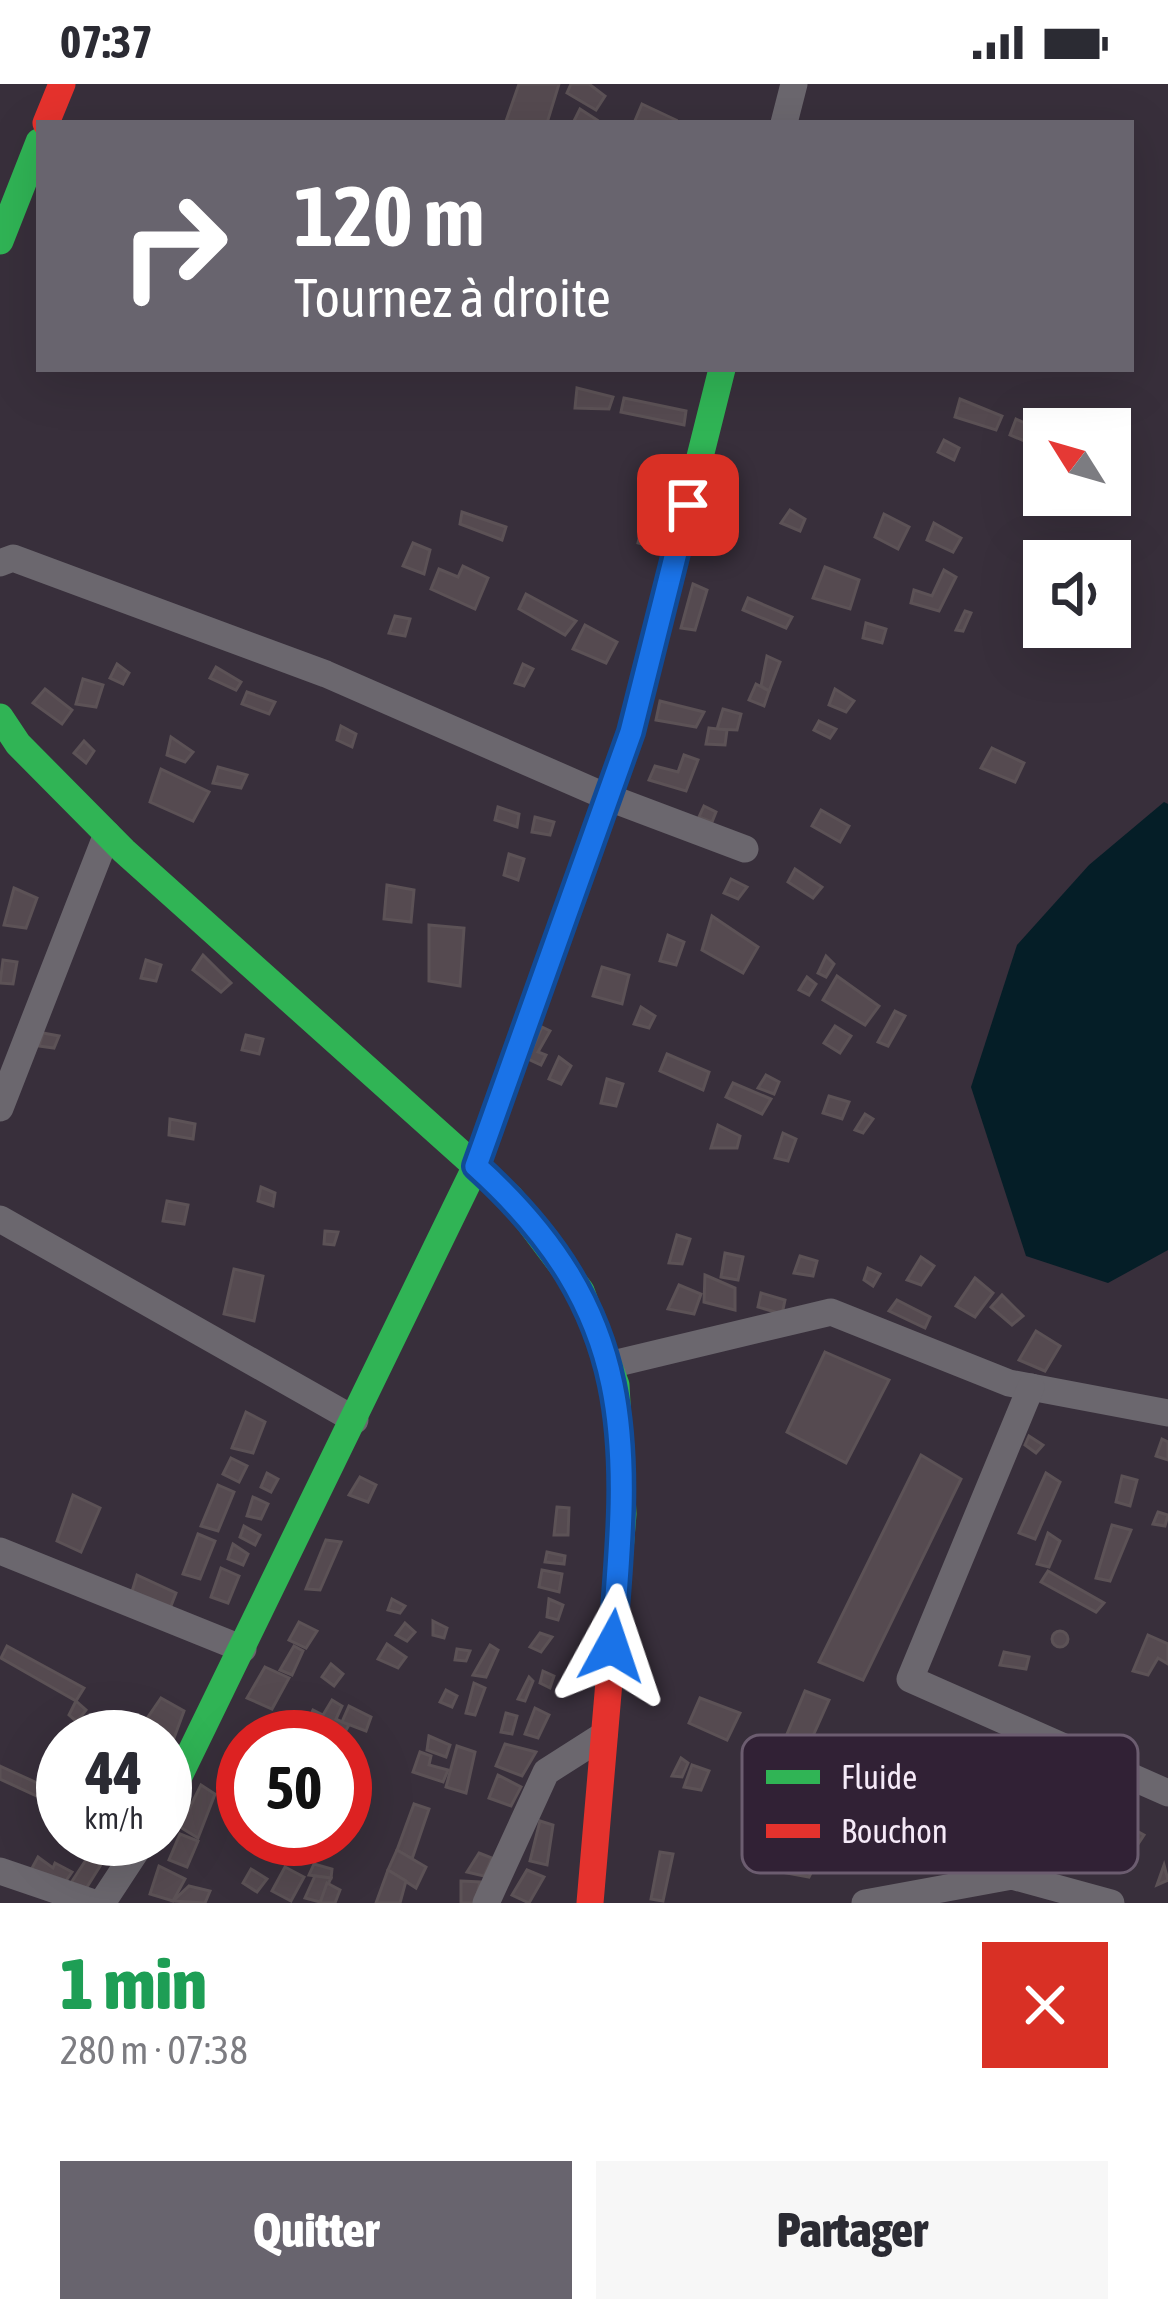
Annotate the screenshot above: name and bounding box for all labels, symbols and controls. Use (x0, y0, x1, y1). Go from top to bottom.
text: 07:37 (60, 16, 153, 68)
icon: right (96, 168, 252, 324)
text: 120 m (294, 168, 484, 264)
text: Tournez à droite (294, 267, 611, 328)
north arrow (1023, 408, 1131, 516)
map controls (1023, 408, 1131, 648)
pin (637, 454, 739, 556)
icon: arrive (655, 472, 721, 538)
button: sound (1023, 540, 1131, 648)
position arrow (549, 1583, 675, 1709)
speed limit sign: 50 (216, 1710, 372, 1866)
legend (742, 1735, 1138, 1873)
text: 44 (86, 1738, 142, 1807)
text: Fluide (841, 1758, 917, 1796)
text: km/h (84, 1801, 144, 1835)
text: Bouchon (841, 1812, 948, 1850)
text: 1 min (60, 1942, 207, 2024)
button: close (982, 1942, 1108, 2068)
text: 280 m · 07:38 (60, 2028, 248, 2072)
button: Quitter (60, 2161, 572, 2299)
button: Partager (596, 2161, 1108, 2299)

